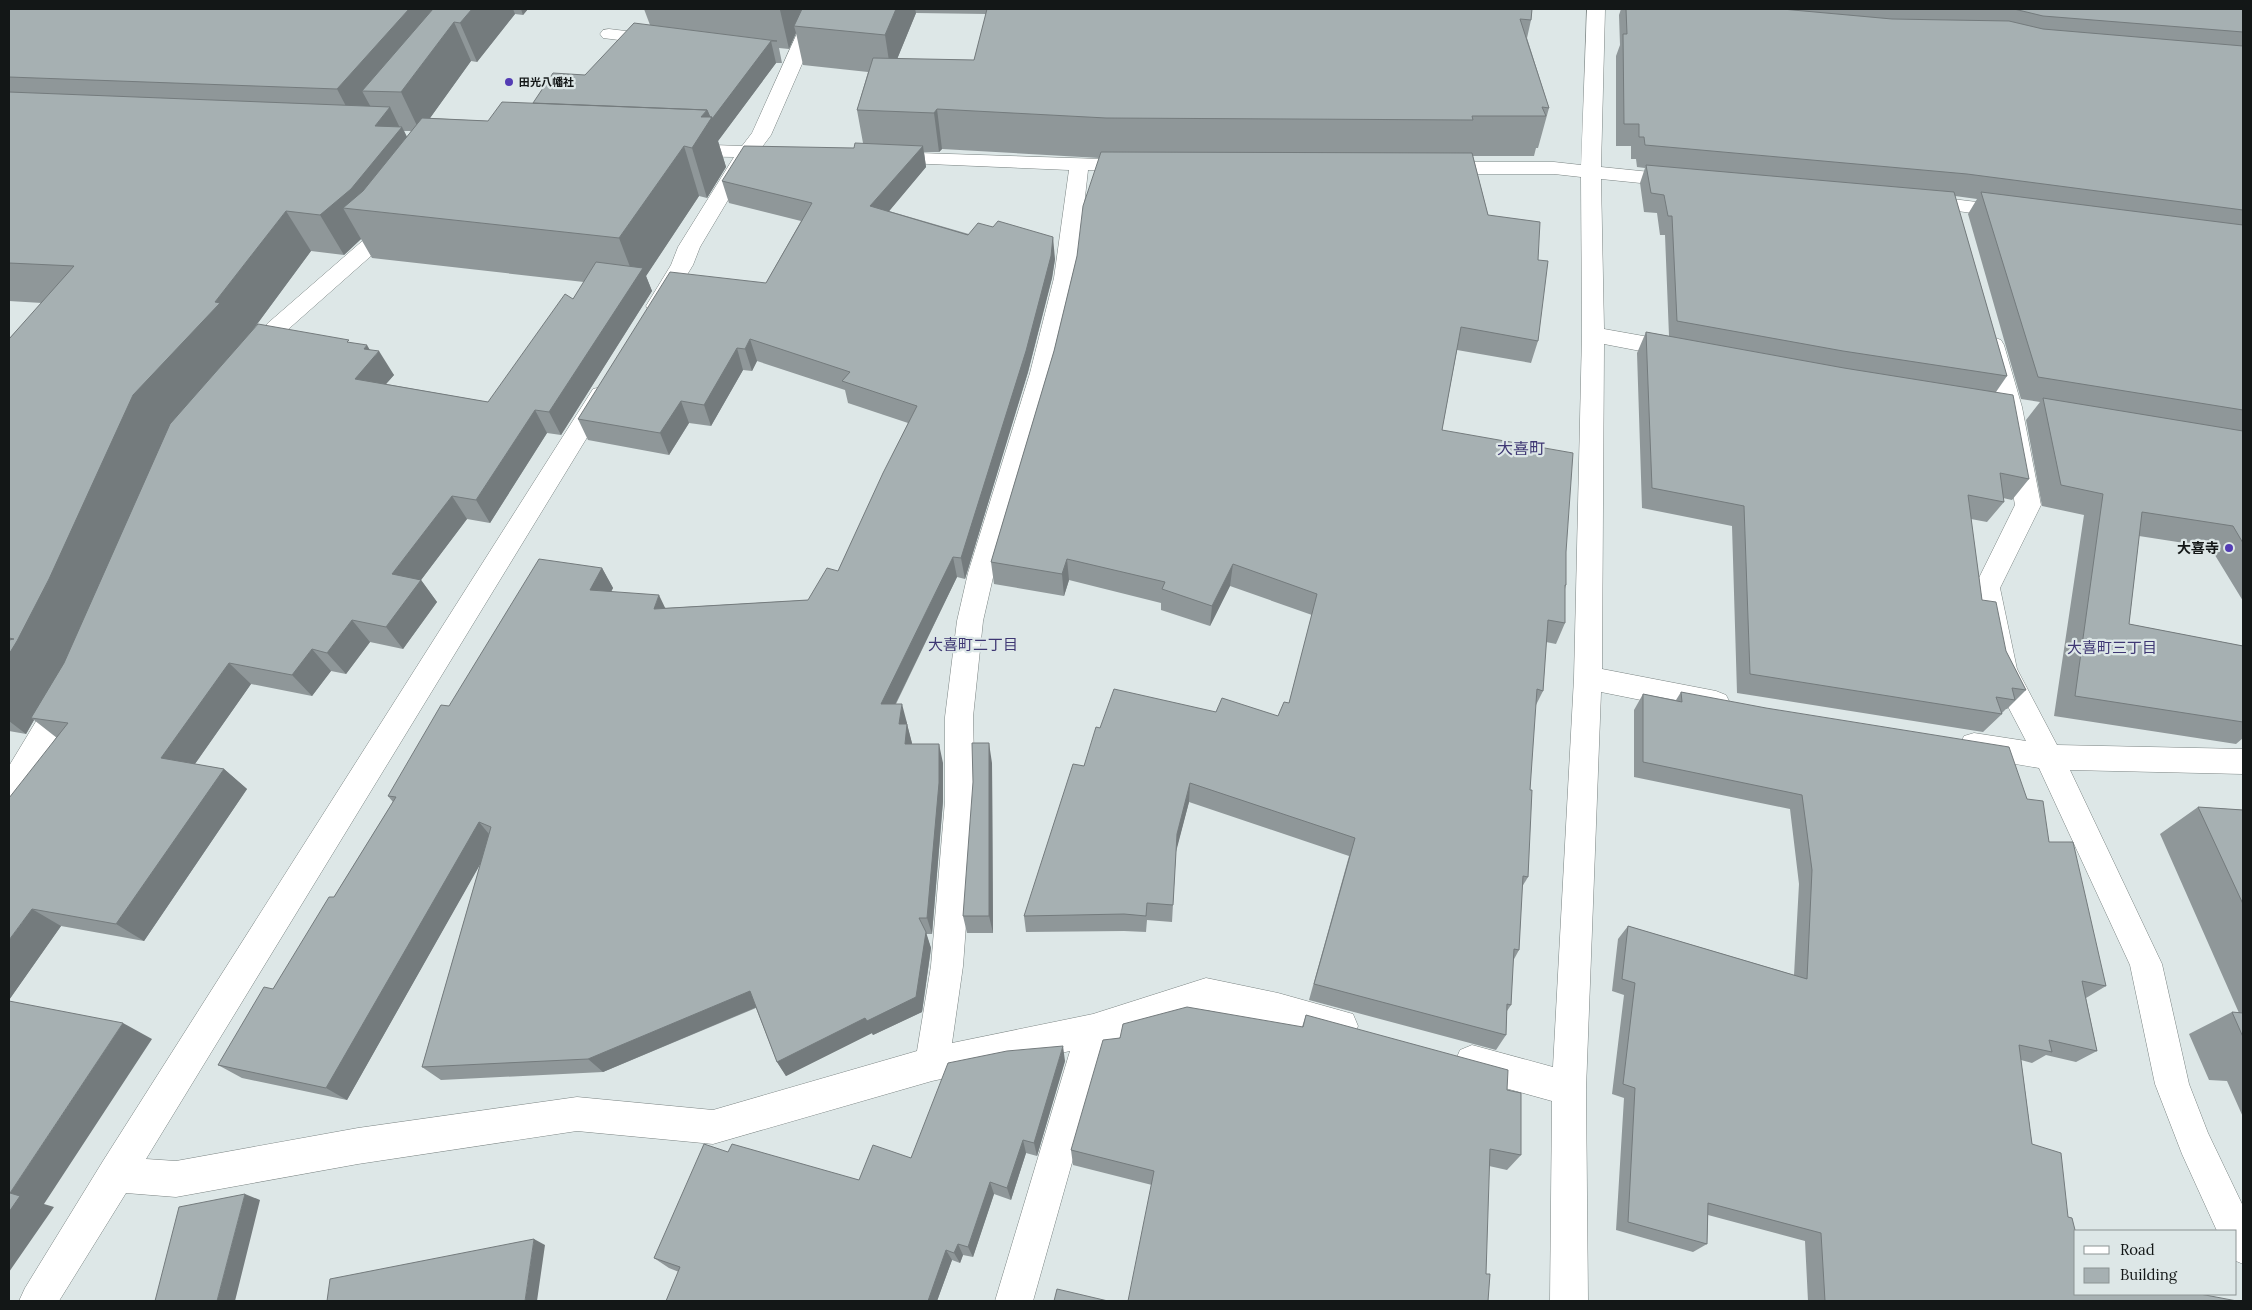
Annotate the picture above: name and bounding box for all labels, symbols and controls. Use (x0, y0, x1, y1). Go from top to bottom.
place label: 田光八幡社 (519, 75, 574, 89)
marker: 田光八幡社 (503, 76, 515, 88)
district label: 大喜町 (1497, 438, 1545, 458)
place label: 大喜寺 (2177, 539, 2219, 557)
marker: 大喜寺 (2223, 542, 2235, 554)
district label: 大喜町二丁目 (928, 635, 1018, 654)
district label: 大喜町三丁目 (2067, 638, 2157, 657)
legend (2074, 1230, 2237, 1295)
text: Road (2120, 1240, 2155, 1259)
text: Building (2120, 1265, 2178, 1284)

